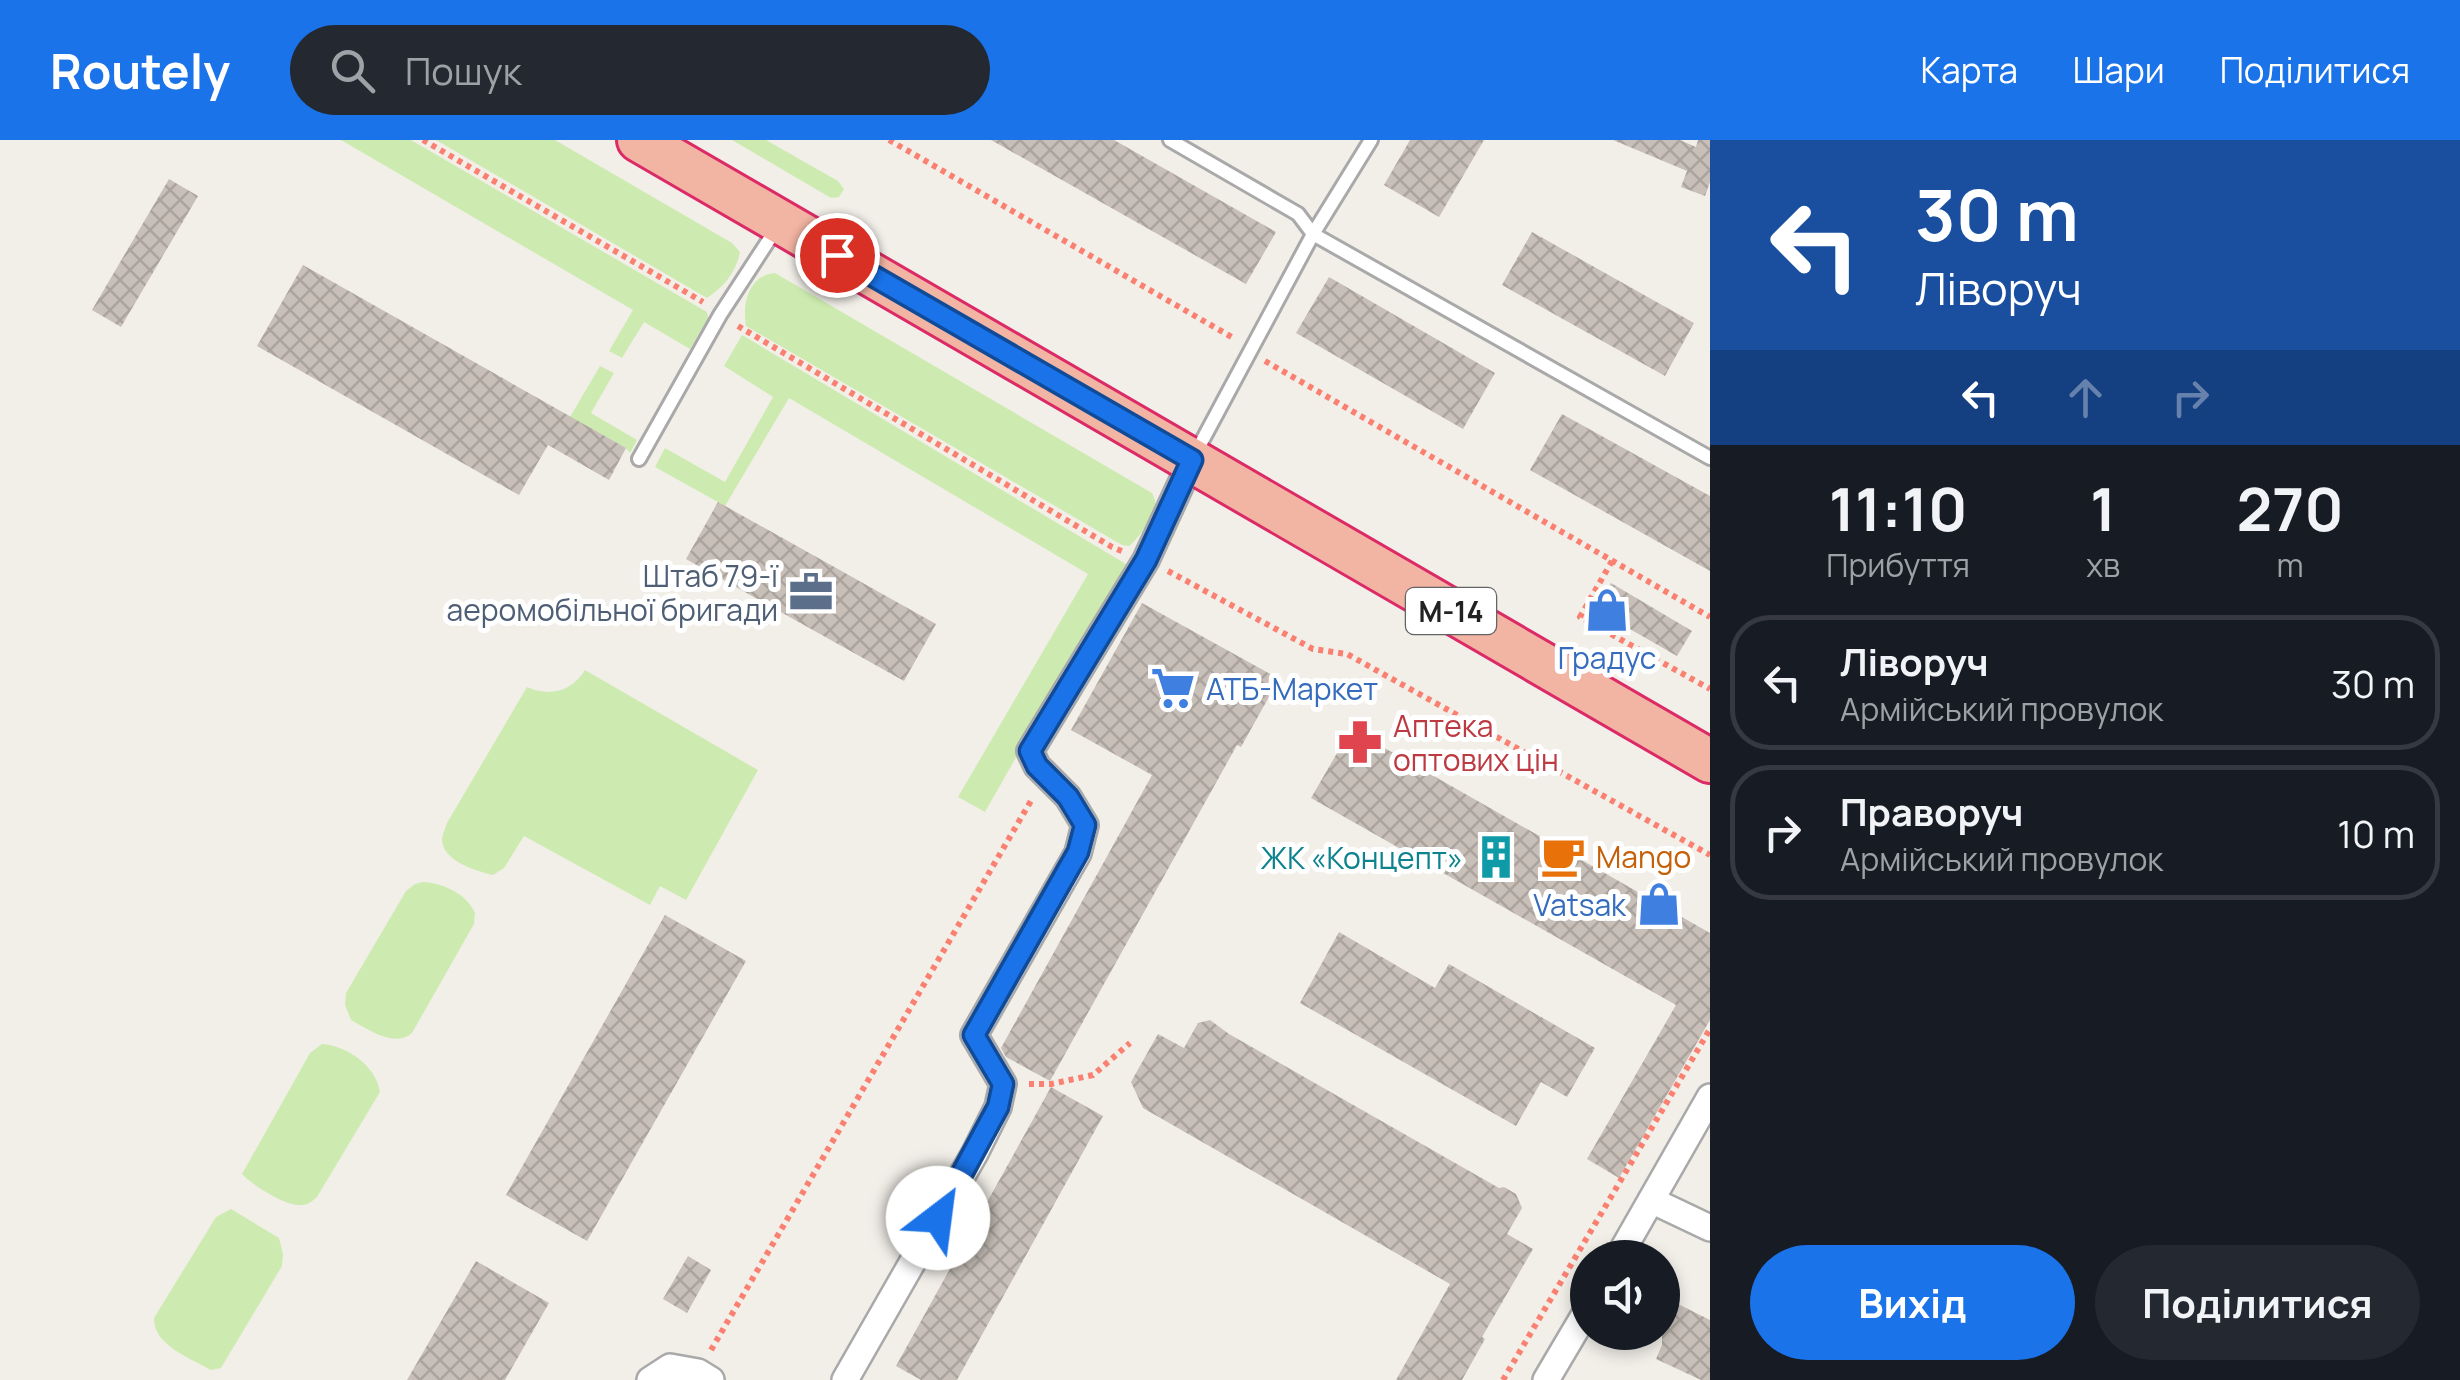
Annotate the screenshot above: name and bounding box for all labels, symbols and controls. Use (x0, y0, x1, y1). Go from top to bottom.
search box (290, 25, 990, 115)
text: Routely (50, 38, 230, 103)
icon: search (325, 43, 380, 98)
text: Пошук (405, 44, 522, 96)
text: Карта (1920, 46, 2018, 94)
text: Шари (2073, 46, 2165, 94)
text: Поділитися (2220, 46, 2410, 94)
text: 30 m (1915, 166, 2079, 262)
icon: left (1750, 180, 1880, 310)
pin (795, 213, 880, 298)
icon: arrive (810, 228, 865, 283)
text: Ліворуч (1915, 257, 2082, 319)
icon: left (1953, 370, 2008, 425)
icon: ahead (2058, 370, 2113, 425)
icon: right (2163, 370, 2218, 425)
text: 11:10 (1829, 467, 1968, 549)
text: 1 (2090, 467, 2116, 549)
text: 270 (2236, 467, 2344, 549)
text: Прибуття (1826, 543, 1970, 587)
text: хв (2086, 543, 2120, 587)
text: m (2277, 543, 2304, 587)
place label: Штаб 79-ї аеромобільної бригади (447, 555, 779, 630)
office icon: Штаб 79-ї аеромобільної бригади (787, 568, 835, 616)
shop icon: Градус (1583, 586, 1631, 634)
road number: М-14 (1406, 588, 1496, 634)
text: Ліворуч (1840, 635, 1989, 687)
place label: Градус (1558, 637, 1656, 678)
icon: left (1755, 655, 1810, 710)
text: 30 m (2331, 657, 2415, 709)
supermarket icon: АТБ-Маркет (1149, 664, 1197, 712)
place label: АТБ-Маркет (1206, 668, 1378, 709)
text: Армійський провулок (1840, 687, 2163, 731)
place label: Аптека оптових цін (1393, 705, 1559, 780)
pharmacy icon: Аптека оптових цін (1336, 718, 1384, 766)
text: Праворуч (1840, 785, 2023, 837)
icon: right (1755, 805, 1810, 860)
text: 10 m (2337, 807, 2415, 859)
cafe icon: Mango (1539, 832, 1587, 880)
building icon: ЖК «Концепт» (1472, 833, 1520, 881)
place label: Mango (1596, 836, 1691, 877)
place label: ЖК «Концепт» (1261, 837, 1463, 878)
text: Армійський провулок (1840, 837, 2163, 881)
shop icon: Vatsak (1635, 880, 1683, 928)
place label: Vatsak (1533, 884, 1627, 925)
position arrow (886, 1166, 990, 1270)
map controls (1570, 1240, 1680, 1350)
button: sound (1570, 1240, 1680, 1350)
button: Вихід (1750, 1245, 2075, 1360)
button: Поділитися (2095, 1245, 2420, 1360)

